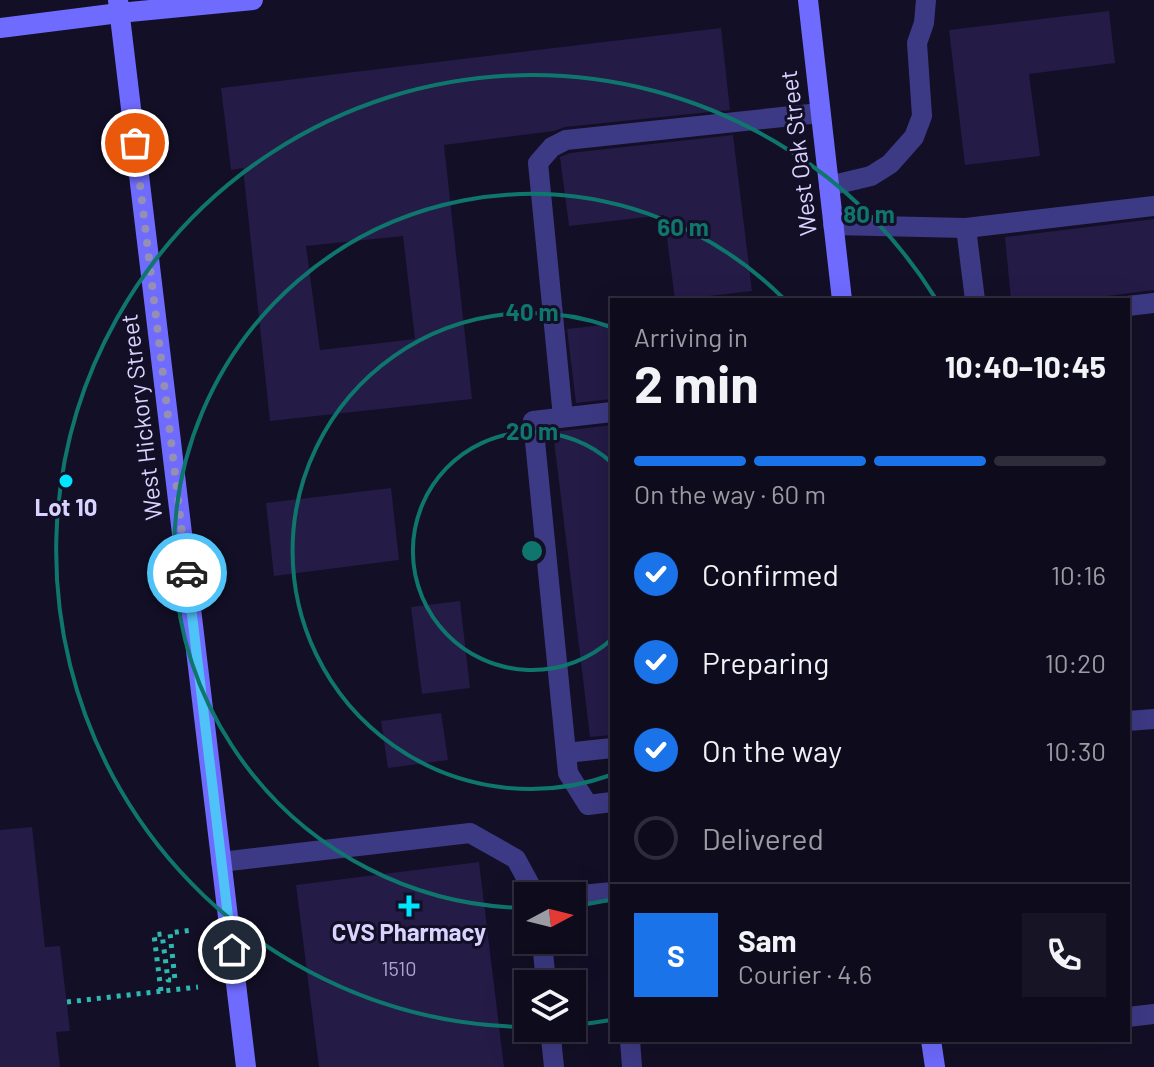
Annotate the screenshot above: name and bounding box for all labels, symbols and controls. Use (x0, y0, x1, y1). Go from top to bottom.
street label: West Oak Street (773, 69, 822, 238)
pin (101, 109, 169, 177)
icon: bag (113, 121, 157, 165)
text: 80 m (843, 199, 895, 228)
text: 60 m (657, 212, 709, 241)
text: 40 m (505, 297, 559, 326)
street label: West Hickory Street (113, 313, 168, 522)
text: Arriving in (634, 321, 748, 352)
text: 10:40–10:45 (945, 348, 1106, 384)
text: 2 min (634, 351, 759, 413)
text: 20 m (506, 416, 558, 445)
marker: Lot 10 (57, 472, 75, 490)
text: On the way · 60 m (634, 478, 826, 509)
place label: Lot 10 (35, 492, 97, 521)
courier (147, 533, 227, 613)
centre of rings (518, 537, 546, 565)
icon: car (165, 551, 209, 595)
icon: check (634, 552, 678, 596)
text: Confirmed (702, 556, 839, 592)
text: 10:16 (1051, 559, 1106, 590)
icon: check (634, 640, 678, 684)
text: Preparing (702, 644, 829, 680)
text: 10:20 (1045, 647, 1106, 678)
icon: check (634, 728, 678, 772)
text: On the way (702, 732, 842, 768)
text: 10:30 (1045, 735, 1106, 766)
text: Delivered (702, 820, 824, 856)
north arrow (514, 882, 586, 954)
map controls (514, 882, 586, 1042)
marker: CVS Pharmacy (400, 897, 418, 915)
button: phone (1022, 913, 1106, 997)
pin (198, 916, 266, 984)
place label: CVS Pharmacy (332, 917, 486, 946)
text: Sam (738, 922, 797, 958)
icon: home (210, 928, 254, 972)
text: S (667, 937, 685, 973)
house number: 1510 (381, 956, 417, 980)
text: Courier · 4.6 (738, 958, 872, 989)
button: layers (514, 970, 586, 1042)

